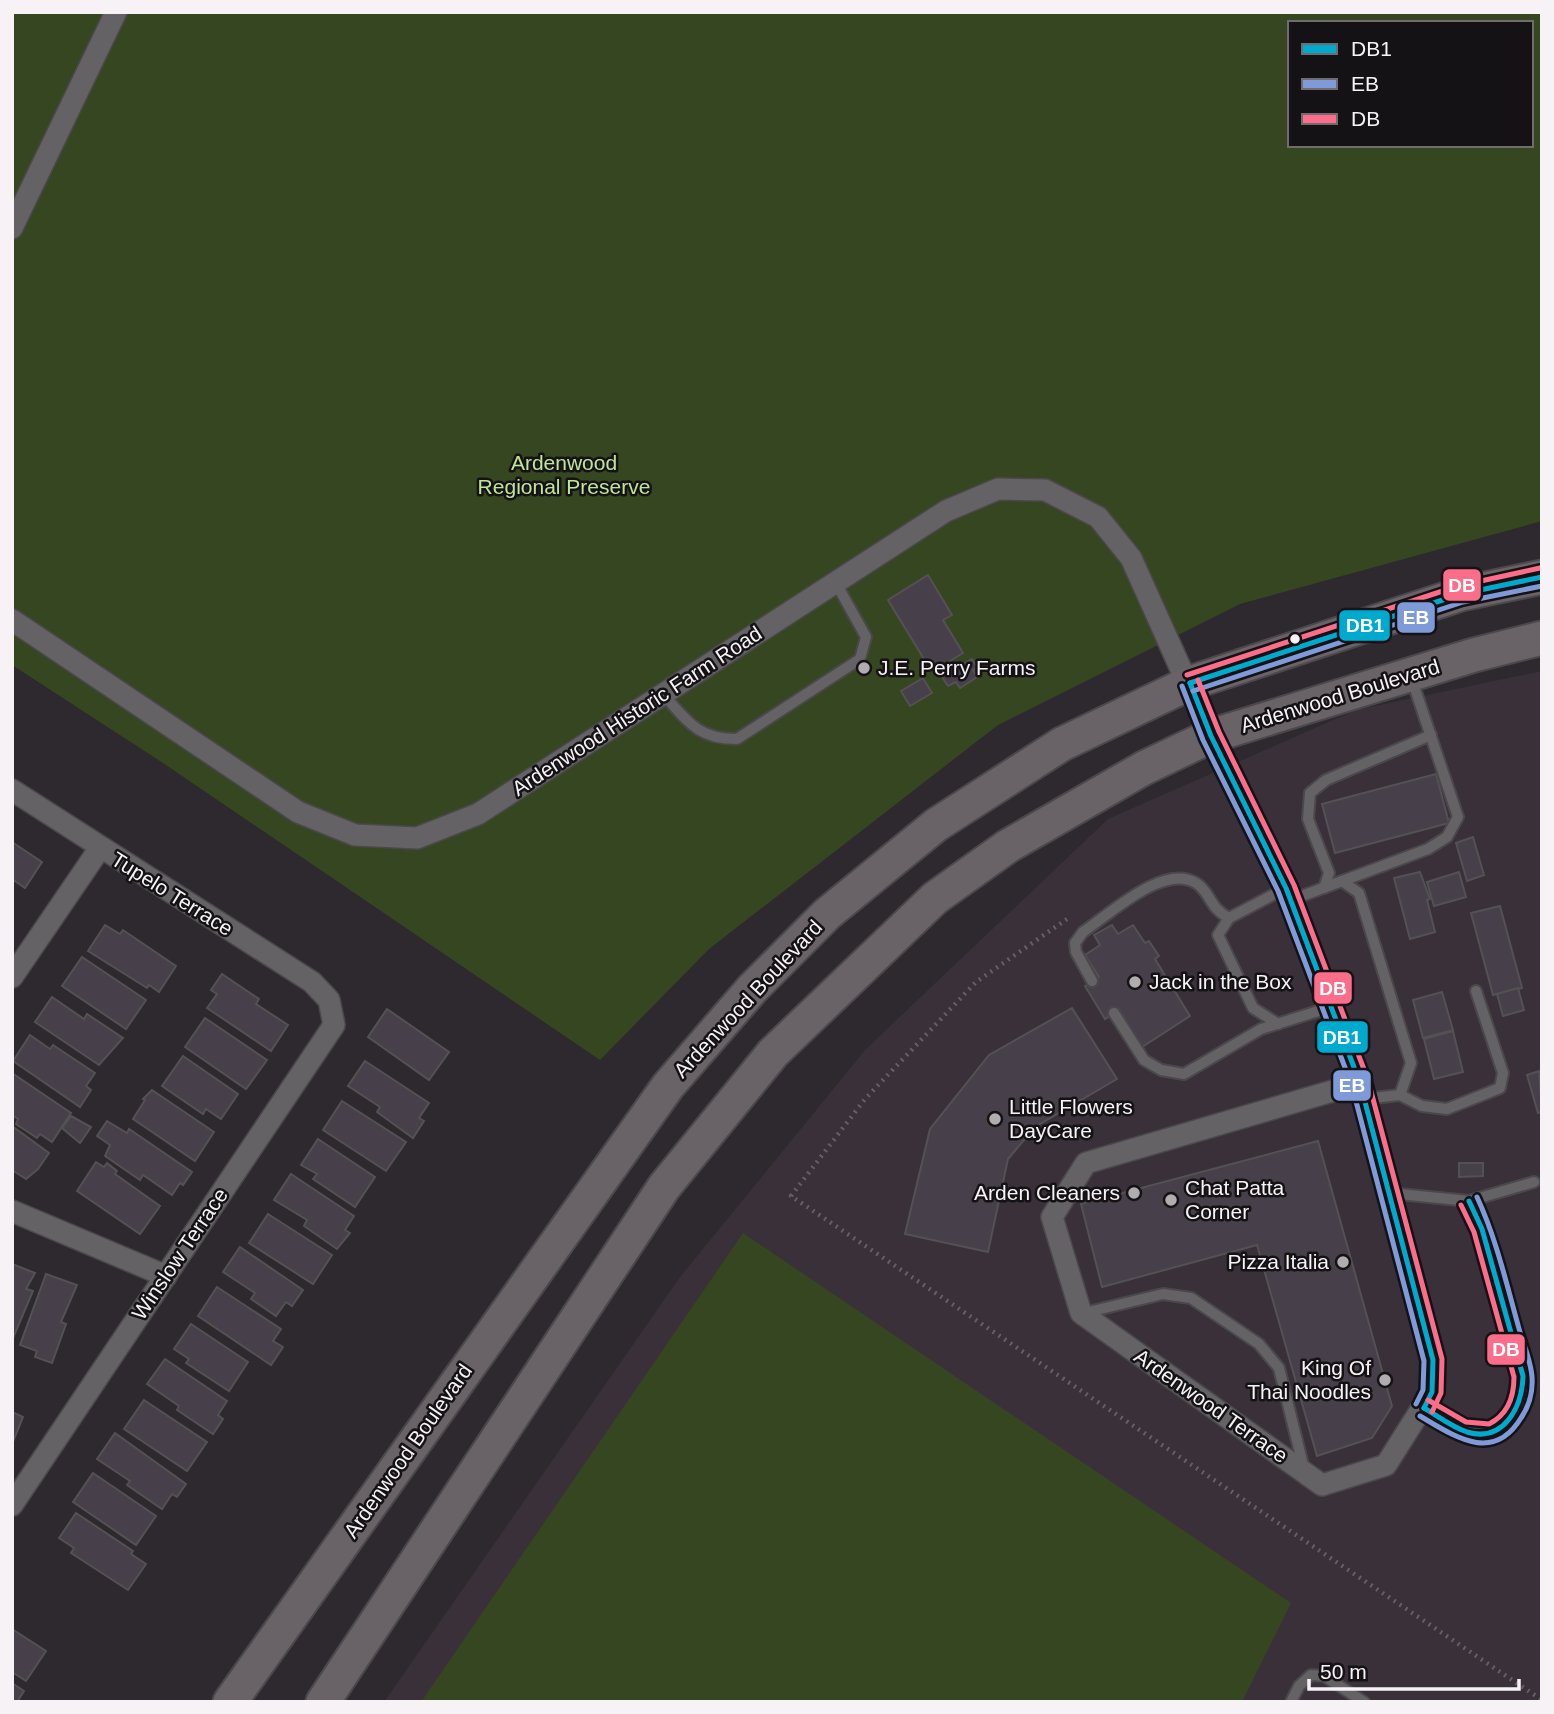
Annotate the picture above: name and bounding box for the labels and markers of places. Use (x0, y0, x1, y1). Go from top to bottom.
unlabelled marker (1288, 632, 1302, 646)
place label: J.E. Perry Farms (878, 656, 1036, 679)
marker: J.E. Perry Farms (856, 660, 872, 676)
place label: Jack in the Box (1149, 970, 1292, 993)
marker: Jack in the Box (1127, 974, 1143, 990)
place label: Little Flowers DayCare (1009, 1095, 1133, 1142)
marker: Little Flowers DayCare (987, 1111, 1003, 1127)
place label: Chat Patta Corner (1185, 1176, 1285, 1223)
place label: Arden Cleaners (974, 1181, 1120, 1204)
marker: Arden Cleaners (1126, 1185, 1142, 1201)
marker: Chat Patta Corner (1163, 1192, 1179, 1208)
place label: Pizza Italia (1227, 1250, 1329, 1273)
marker: Pizza Italia (1335, 1254, 1351, 1270)
place label: King Of Thai Noodles (1247, 1356, 1371, 1403)
marker: King Of Thai Noodles (1377, 1372, 1393, 1388)

